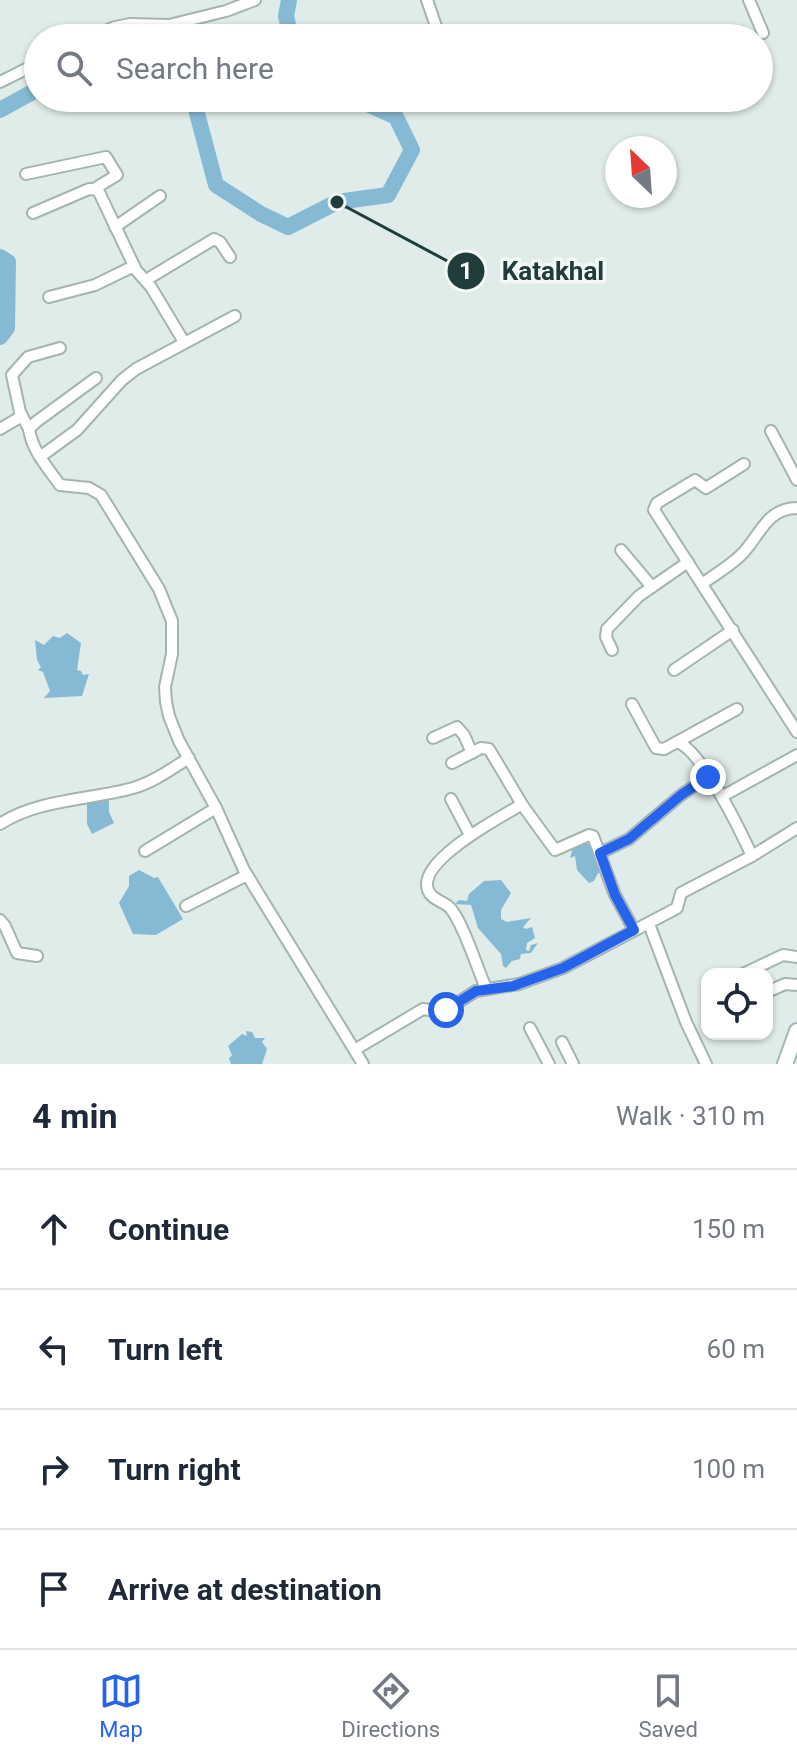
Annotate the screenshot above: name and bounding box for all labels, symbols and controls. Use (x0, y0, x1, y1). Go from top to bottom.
search box (24, 24, 773, 112)
icon: search (52, 46, 96, 90)
text: Search here (116, 51, 274, 86)
north arrow (605, 136, 677, 208)
callout: Katakhal (446, 246, 620, 296)
text: Katakhal (502, 256, 604, 286)
text: 1 (459, 257, 473, 285)
route end (690, 759, 726, 795)
map controls (701, 968, 773, 1040)
button: locate (701, 968, 773, 1040)
route start (428, 992, 464, 1028)
text: 4 min (32, 1096, 117, 1136)
text: Walk · 310 m (616, 1101, 765, 1131)
icon: ahead (32, 1207, 76, 1251)
text: Continue (108, 1212, 229, 1247)
text: 150 m (692, 1214, 765, 1244)
icon: left (32, 1327, 76, 1371)
text: Turn left (108, 1332, 223, 1367)
text: 60 m (707, 1334, 765, 1364)
icon: right (32, 1447, 76, 1491)
text: Turn right (108, 1452, 241, 1487)
text: 100 m (692, 1454, 765, 1484)
icon: arrive (32, 1567, 76, 1611)
text: Arrive at destination (108, 1572, 382, 1607)
tab: Map (99, 1669, 143, 1742)
tab: Directions (341, 1669, 440, 1742)
tab: Saved (638, 1669, 698, 1742)

